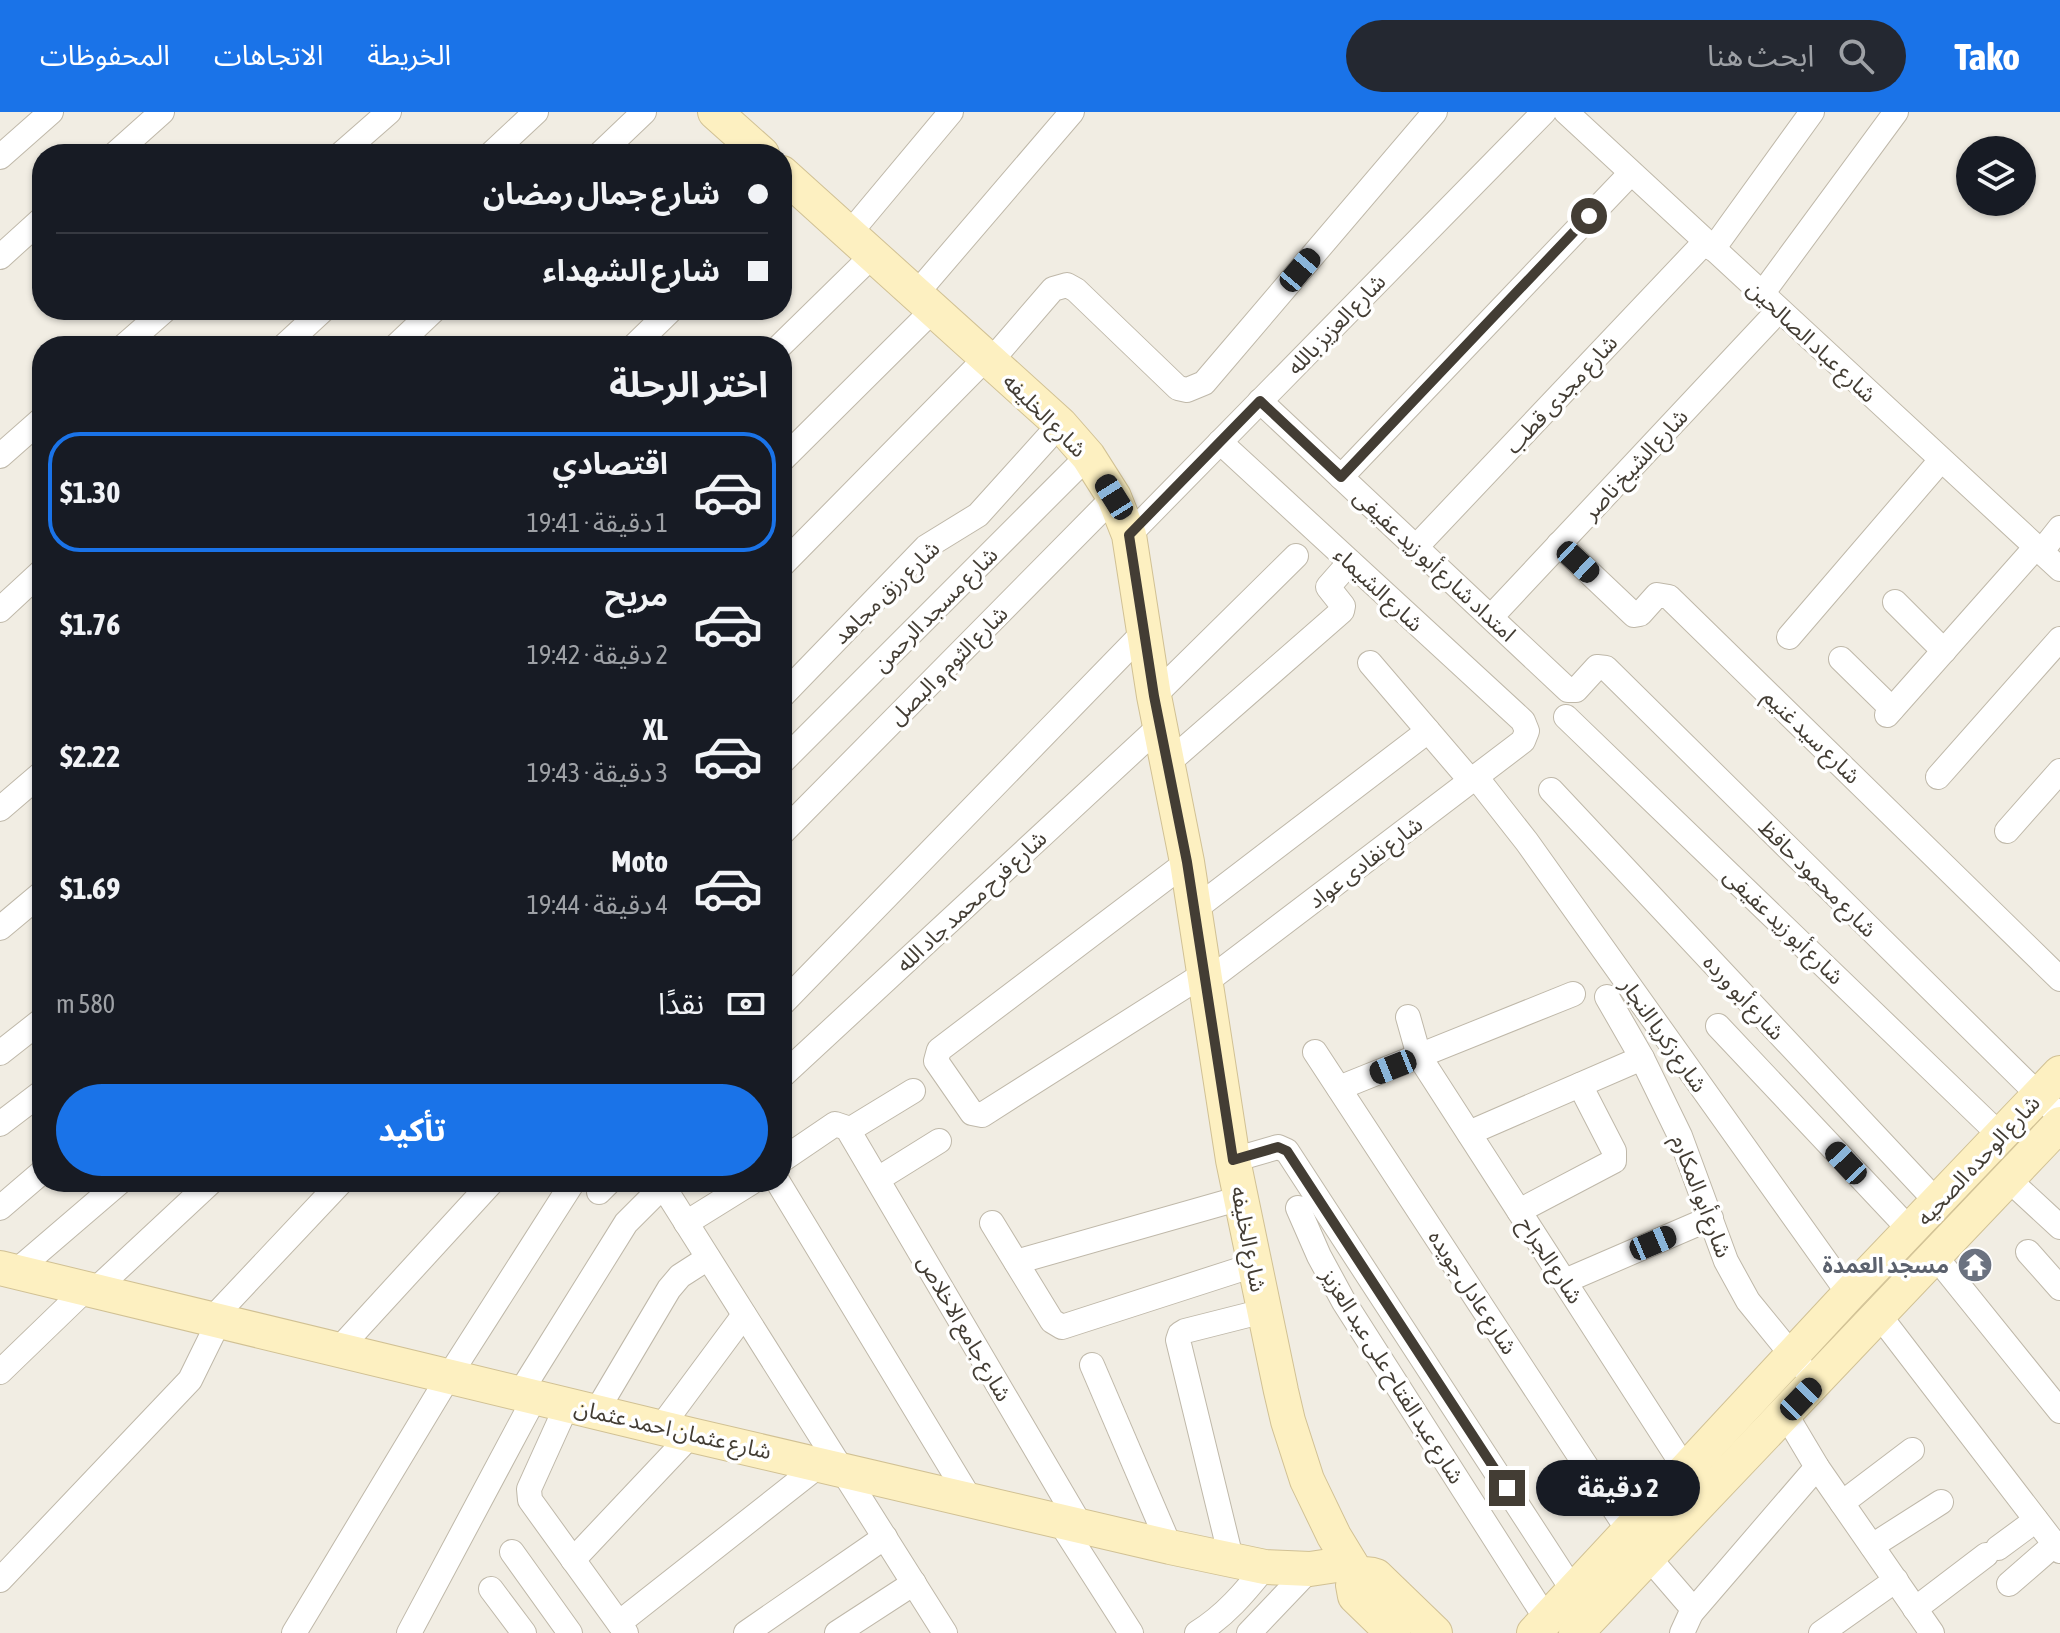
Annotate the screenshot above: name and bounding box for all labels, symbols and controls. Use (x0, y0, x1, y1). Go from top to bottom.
search box (1346, 20, 1906, 92)
icon: search (1834, 34, 1878, 78)
text: Tako (1954, 35, 2020, 78)
text: ابحث هنا (1707, 38, 1814, 72)
text: المحفوظات (40, 39, 170, 71)
text: الاتجاهات (214, 39, 323, 71)
text: الخريطة (367, 39, 451, 71)
map controls (1956, 136, 2036, 216)
button: layers (1956, 136, 2036, 216)
text: شارع جمال رمضان (483, 176, 720, 210)
route start (1571, 198, 1607, 234)
car (1275, 244, 1325, 296)
text: شارع الشهداء (543, 253, 720, 287)
street label: شارع العزيز بالله (1281, 268, 1393, 383)
street label: شارع عباد الصالحين (1739, 275, 1882, 410)
street label: شارع مجدى قطب (1500, 329, 1625, 461)
text: اختر الرحلة (609, 363, 768, 405)
street label: شارع الخليفه (995, 368, 1092, 465)
street label: شارع الشيخ ناصر (1576, 403, 1696, 528)
text: اقتصادي (553, 446, 668, 480)
icon: car (692, 456, 764, 528)
car (1091, 470, 1137, 524)
text: $1.30 (60, 475, 120, 509)
street label: امتداد شارع أبو زيد عفيفى (1346, 483, 1521, 650)
text: 1 دقيقة · 19:41 (527, 508, 668, 538)
street label: شارع رزق مجاهد (827, 535, 947, 652)
car (1552, 537, 1604, 587)
street label: شارع مسجد الرحمن (867, 541, 1006, 680)
street label: شارع الشيماء (1326, 541, 1429, 640)
text: مريح (605, 578, 668, 612)
icon: car (692, 588, 764, 660)
street label: شارع الثوم و البصل (883, 600, 1016, 733)
text: $1.76 (60, 607, 120, 641)
text: 2 دقيقة · 19:42 (527, 640, 668, 670)
street label: شارع سيد غنيم (1755, 683, 1866, 792)
text: XL (643, 712, 668, 746)
icon: car (692, 720, 764, 792)
text: $2.22 (60, 739, 120, 773)
text: 3 دقيقة · 19:43 (527, 758, 668, 788)
street label: شارع نفادى عواد (1303, 811, 1430, 917)
street label: شارع محمود حافظ (1751, 814, 1882, 945)
street label: شارع فرح محمد جاد الله (891, 825, 1054, 980)
text: Moto (611, 844, 668, 878)
icon: car (692, 852, 764, 924)
street label: شارع أبو زيد عفيفى (1716, 862, 1849, 993)
text: $1.69 (60, 871, 120, 905)
text: 4 دقيقة · 19:44 (527, 890, 668, 920)
street label: شارع أبو ورده (1695, 949, 1790, 1048)
street label: شارع زكريا النجار (1611, 972, 1713, 1099)
icon: cash (724, 982, 768, 1026)
text: نقدًا (658, 986, 704, 1020)
text: 580 m (56, 989, 115, 1019)
car (1366, 1047, 1420, 1087)
button: تأكيد (56, 1084, 768, 1176)
street label: شارع الوحده الصحيه (1911, 1089, 2048, 1233)
street label: شارع أبو المكارم (1663, 1131, 1737, 1263)
car (1821, 1137, 1871, 1189)
street label: شارع الخليفه (1222, 1184, 1272, 1295)
street label: شارع الجراح (1510, 1212, 1589, 1310)
car (1626, 1223, 1680, 1263)
street label: شارع عادل جويده (1420, 1225, 1523, 1361)
temple icon: مسجد العمدة (1956, 1246, 1994, 1284)
street label: شارع جامع الاخلاص (909, 1250, 1017, 1408)
place label: مسجد العمدة (1822, 1252, 1949, 1278)
street label: شارع عبد الفتاح على عبد العزيز (1312, 1263, 1470, 1490)
car (1776, 1373, 1826, 1425)
street label: شارع عثمان احمد عثمان (571, 1394, 774, 1468)
callout: 2 دقيقة (1535, 1460, 1699, 1516)
route end (1489, 1470, 1525, 1506)
text: 2 دقيقة (1577, 1473, 1659, 1503)

